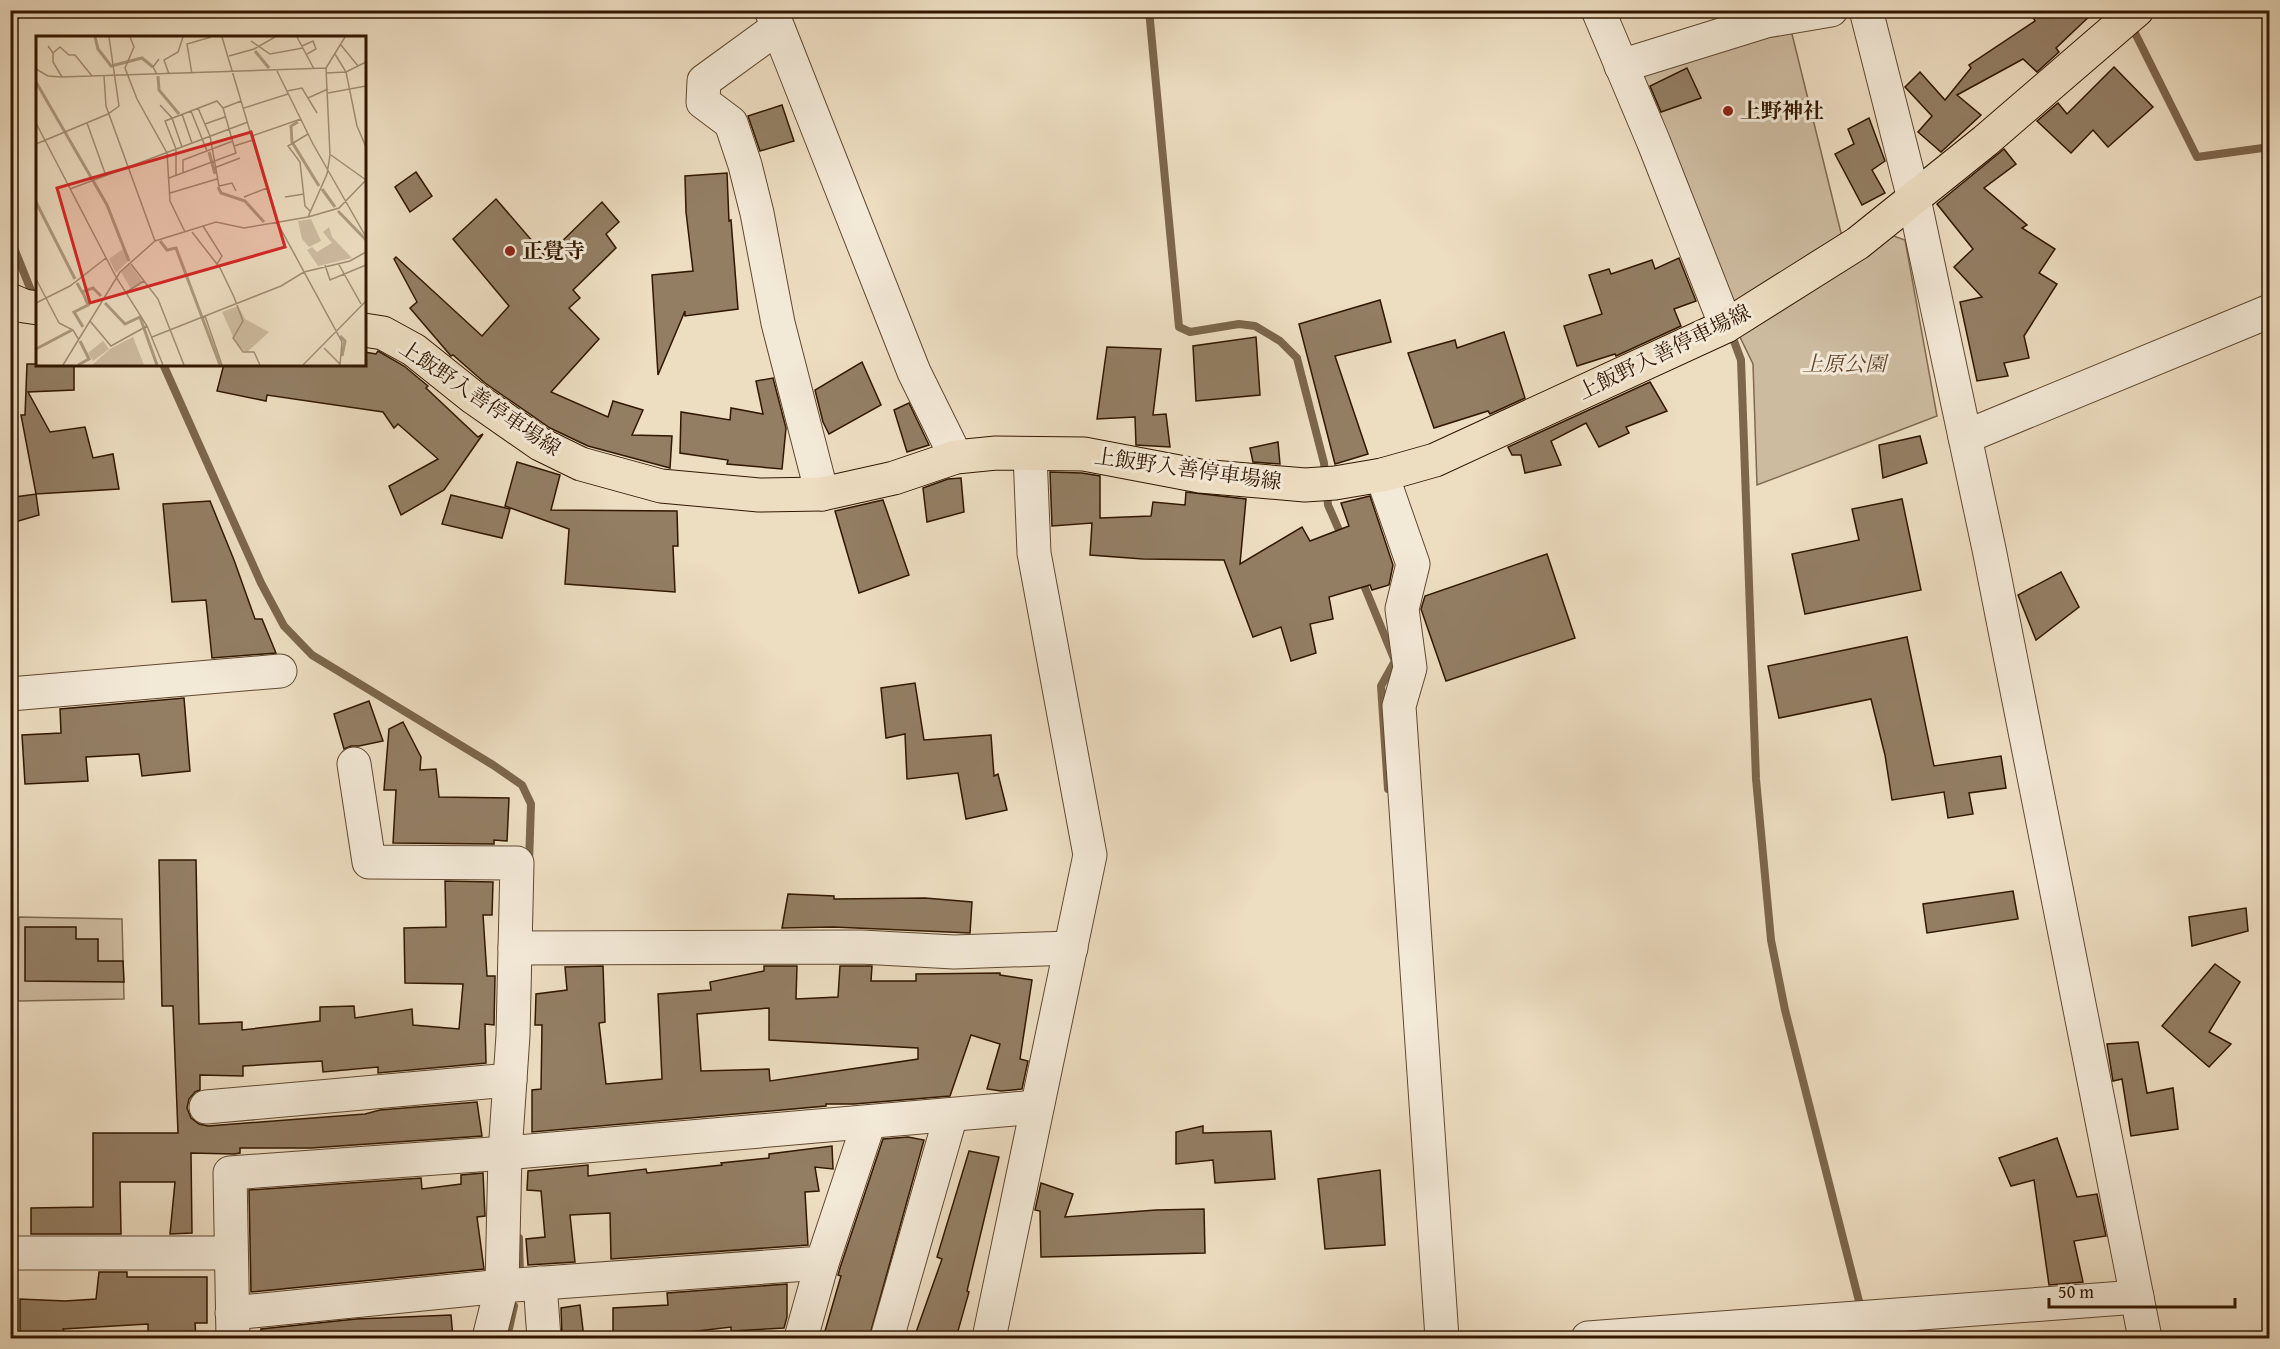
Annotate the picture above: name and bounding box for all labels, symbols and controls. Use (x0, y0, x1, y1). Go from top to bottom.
inset map (36, 36, 366, 366)
place label: 上野神社 (1740, 95, 1824, 126)
marker: 上野神社 (1721, 104, 1735, 118)
place label: 正覺寺 (522, 235, 585, 266)
marker: 正覺寺 (503, 244, 517, 258)
street label: 上飯野入善停車場線 (1572, 296, 1756, 407)
street label: 上飯野入善停車場線 (393, 332, 567, 463)
park label: 上原公園 (1802, 348, 1889, 379)
street label: 上飯野入善停車場線 (1092, 440, 1284, 497)
scale bar (2049, 1271, 2235, 1309)
text: 50 m (2058, 1278, 2094, 1305)

